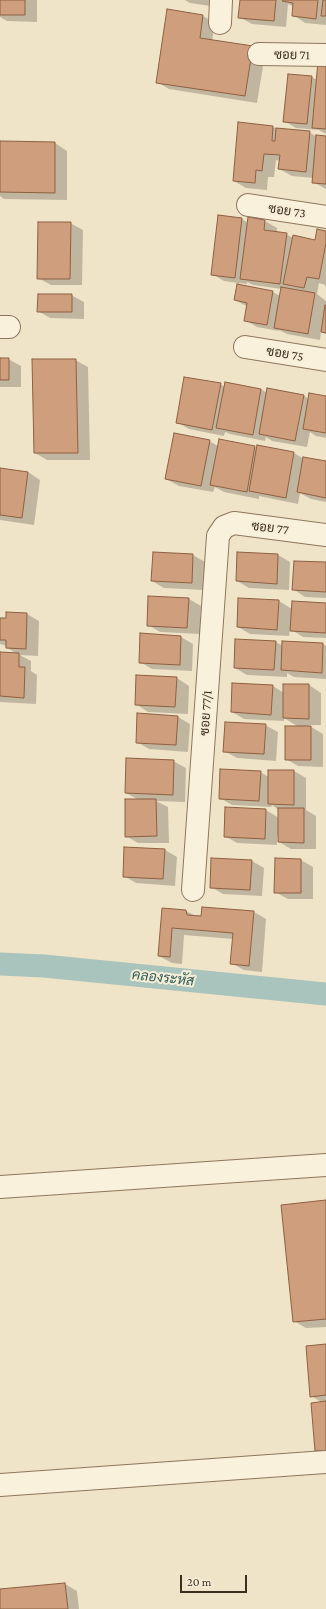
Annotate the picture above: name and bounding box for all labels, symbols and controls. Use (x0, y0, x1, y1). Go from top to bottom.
street label: ซอย 71 (274, 47, 310, 63)
street label: ซอย 73 (267, 201, 307, 221)
street label: ซอย 75 (265, 343, 305, 365)
street label: ซอย 77 (250, 518, 290, 538)
street label: ซอย 77/1 (197, 690, 215, 736)
water label: คลองระหัส (131, 966, 195, 990)
scale bar (182, 1567, 249, 1593)
text: 20 m (187, 1575, 211, 1589)

